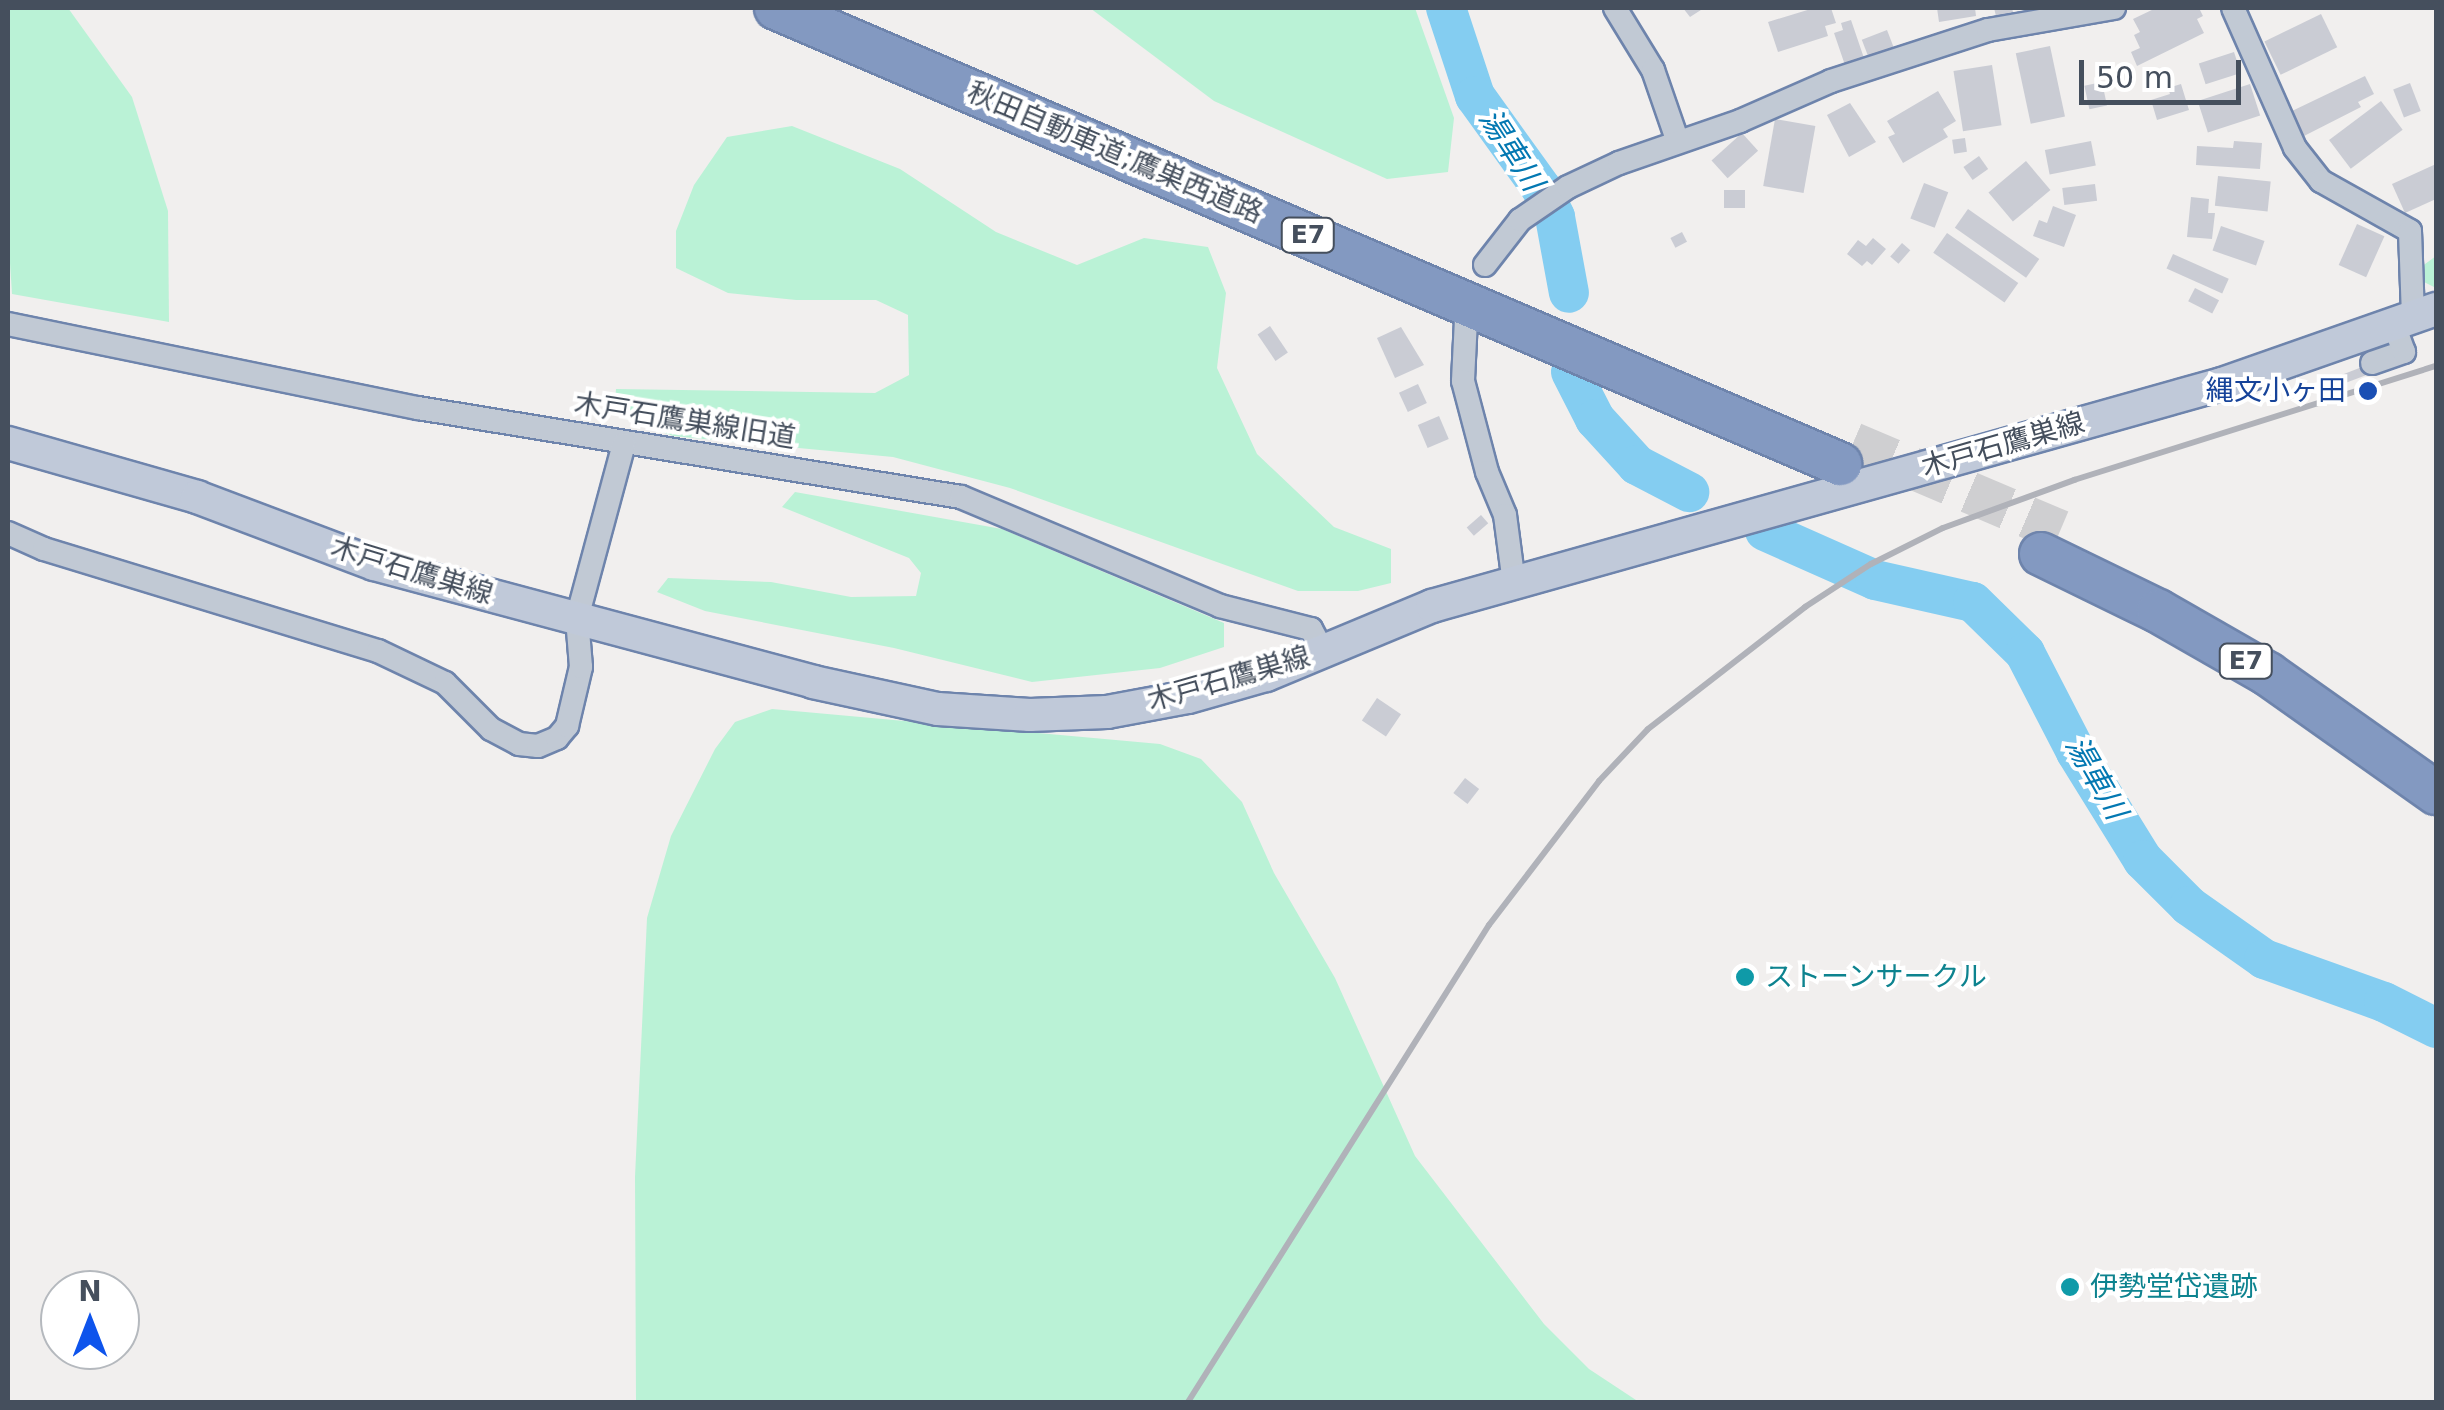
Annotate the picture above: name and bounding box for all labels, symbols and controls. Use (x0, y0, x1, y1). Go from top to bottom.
scale bar (2084, 40, 2246, 102)
text: 50 m (2096, 60, 2173, 95)
street label: 秋田自動車道;鷹巣西道路 (962, 76, 1268, 230)
water label: 湯車川 (1471, 102, 1551, 198)
road number: E7 (1280, 215, 1336, 255)
place label: 縄文小ヶ田 (2206, 374, 2346, 408)
marker: 縄文小ヶ田 (2355, 378, 2381, 404)
street label: 木戸石鷹巣線旧道 (572, 387, 798, 455)
street label: 木戸石鷹巣線 (1918, 406, 2088, 484)
street label: 木戸石鷹巣線 (327, 530, 497, 612)
street label: 木戸石鷹巣線 (1144, 640, 1314, 718)
road number: E7 (2218, 641, 2274, 681)
water label: 湯車川 (2058, 730, 2134, 826)
place label: ストーンサークル (1765, 960, 1989, 994)
marker: ストーンサークル (1734, 966, 1756, 988)
north arrow (40, 1270, 140, 1370)
place label: 伊勢堂岱遺跡 (2090, 1270, 2258, 1304)
text: N (78, 1275, 102, 1308)
marker: 伊勢堂岱遺跡 (2059, 1276, 2081, 1298)

